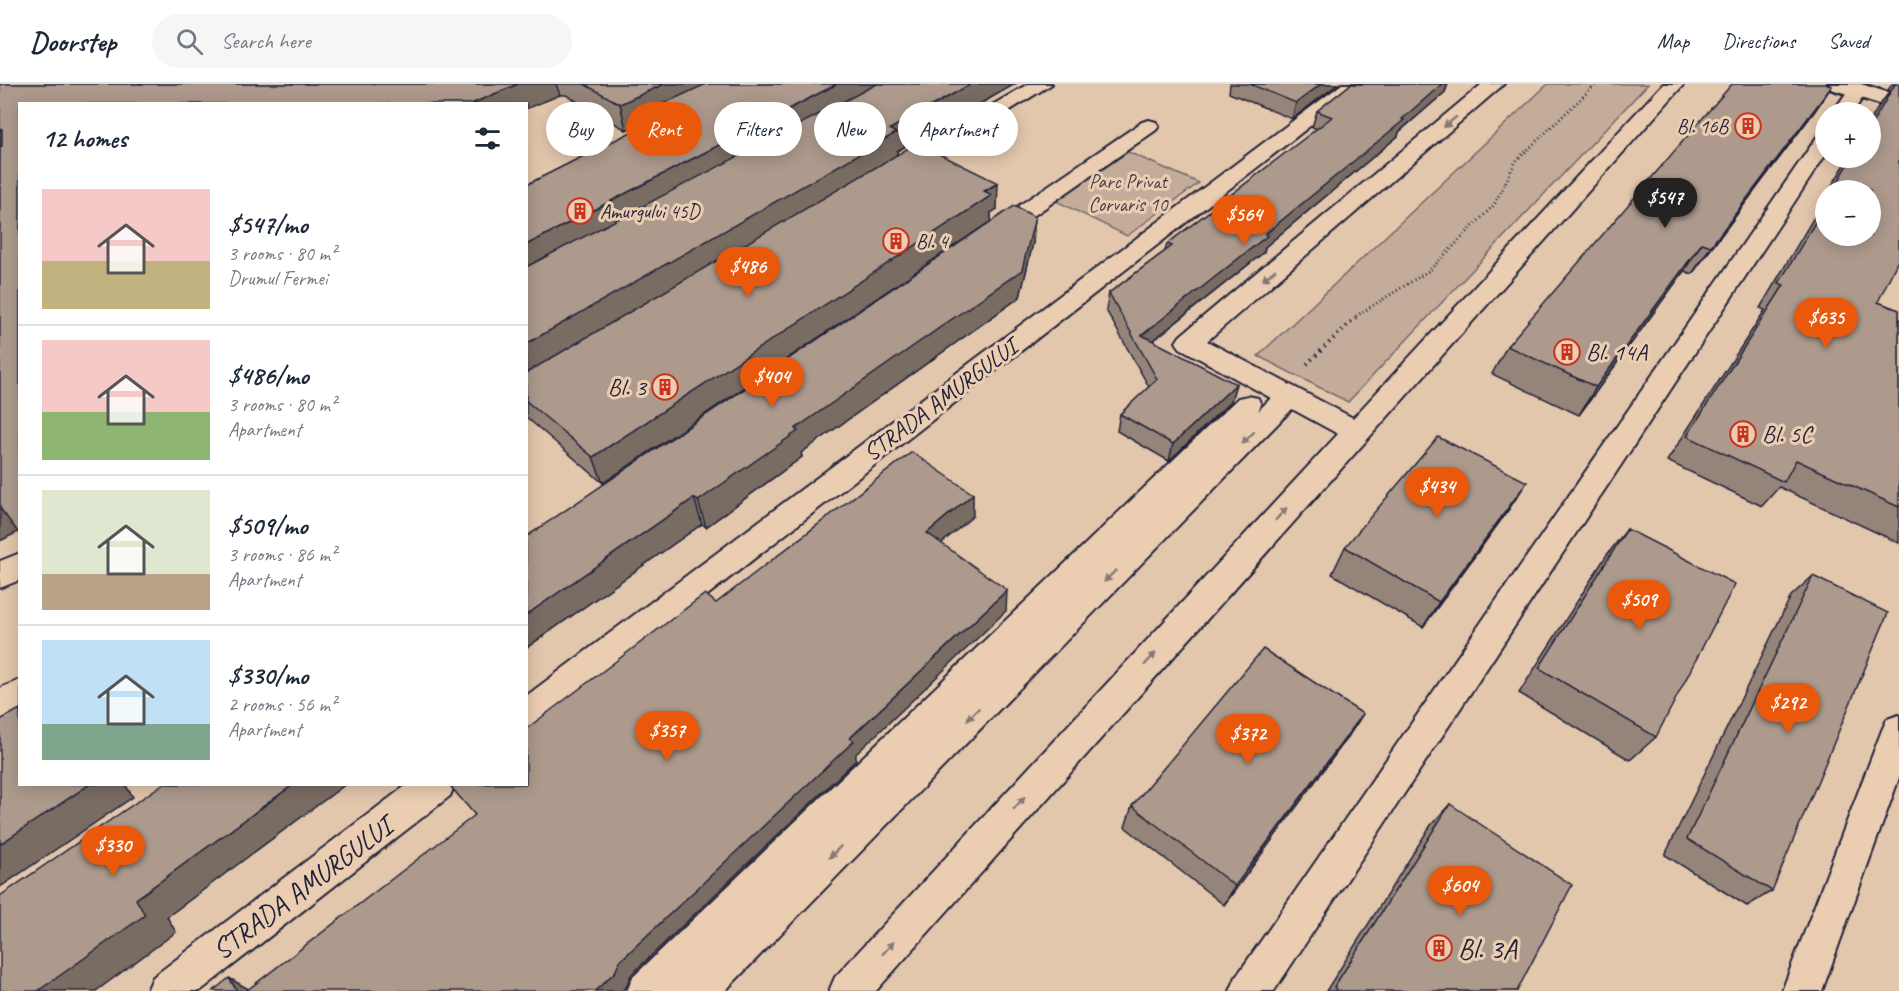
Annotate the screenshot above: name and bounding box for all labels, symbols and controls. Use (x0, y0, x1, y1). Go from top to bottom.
search box (152, 14, 572, 68)
text: Doorstep (30, 24, 116, 59)
icon: search (173, 25, 206, 58)
text: Search here (221, 27, 311, 55)
text: Map (1657, 28, 1689, 54)
text: Directions (1722, 28, 1795, 54)
text: Saved (1828, 28, 1869, 54)
chip: Buy (546, 102, 614, 156)
chip: Rent (626, 102, 702, 156)
chip: Filters (714, 102, 802, 156)
chip: New (814, 102, 886, 156)
chip: Apartment (898, 102, 1018, 156)
map controls (1815, 102, 1881, 246)
button: + (1815, 102, 1881, 168)
building icon: Bl. 16B (1733, 111, 1763, 141)
place label: Bl. 16B (1677, 114, 1730, 139)
one-way arrow (1443, 115, 1458, 128)
text: 12 homes (42, 122, 127, 155)
icon: filters (471, 122, 504, 155)
park label: Parc Privat Corvaris 10 (1089, 169, 1169, 217)
pin: $547 (1629, 178, 1701, 229)
button: − (1815, 180, 1881, 246)
text: $547 (1647, 185, 1683, 210)
pin: $564 (1208, 195, 1280, 246)
building icon: Amurgului 45D (565, 196, 595, 226)
place label: Amurgului 45D (600, 199, 701, 224)
text: $564 (1226, 202, 1262, 227)
text: $547/mo (228, 208, 308, 241)
icon: home (90, 213, 162, 285)
building icon: Bl. 4 (881, 226, 911, 256)
place label: Bl. 4 (916, 229, 950, 254)
text: 3 rooms · 80 m² (228, 241, 336, 266)
pin: $486 (712, 247, 784, 298)
text: $486 (730, 254, 766, 279)
text: Drumul Fermei (228, 266, 327, 291)
one-way arrow (1262, 268, 1277, 281)
pin: $635 (1790, 298, 1862, 349)
text: $635 (1808, 305, 1844, 330)
street label: STRADA AMURGULUI (857, 329, 1027, 468)
building icon: Bl. 14A (1552, 337, 1582, 367)
place label: Bl. 14A (1586, 337, 1648, 367)
pin: $404 (736, 357, 808, 408)
text: $486/mo (228, 359, 309, 392)
icon: home (90, 364, 162, 436)
text: $404 (754, 364, 790, 389)
place label: Bl. 3 (608, 372, 648, 402)
building icon: Bl. 3 (650, 372, 680, 402)
text: 3 rooms · 80 m² (228, 392, 336, 417)
text: Apartment (228, 417, 301, 442)
building icon: Bl. 5C (1728, 419, 1758, 449)
place label: Bl. 5C (1762, 419, 1814, 449)
one-way arrow (1241, 430, 1255, 445)
pin: $434 (1401, 467, 1473, 518)
text: $434 (1419, 474, 1455, 499)
one-way arrow (1274, 507, 1288, 522)
text: $509/mo (228, 509, 307, 542)
icon: home (90, 514, 162, 586)
text: 3 rooms · 86 m² (228, 542, 336, 567)
text: Apartment (228, 567, 301, 592)
one-way arrow (1103, 569, 1118, 583)
pin: $509 (1603, 580, 1675, 631)
text: $509 (1621, 587, 1657, 612)
one-way arrow (1143, 652, 1156, 667)
text: $330/mo (228, 659, 308, 692)
icon: home (90, 664, 162, 736)
pin: $292 (1752, 683, 1824, 734)
text: $292 (1770, 690, 1806, 715)
text: 2 rooms · 56 m² (228, 692, 336, 717)
one-way arrow (966, 707, 980, 721)
pin: $357 (631, 711, 703, 762)
pin: $372 (1212, 714, 1284, 765)
text: Apartment (228, 717, 301, 742)
text: $357 (649, 718, 685, 743)
text: $372 (1230, 721, 1266, 746)
one-way arrow (1012, 796, 1025, 811)
street label: STRADA AMURGULUI (205, 806, 403, 967)
pin: $330 (77, 826, 149, 877)
text: $330 (95, 833, 131, 858)
one-way arrow (829, 845, 843, 859)
pin: $604 (1424, 866, 1496, 917)
text: $604 (1442, 873, 1478, 898)
place label: Bl. 3A (1458, 931, 1518, 966)
building icon: Bl. 3A (1424, 933, 1454, 963)
one-way arrow (881, 940, 895, 955)

